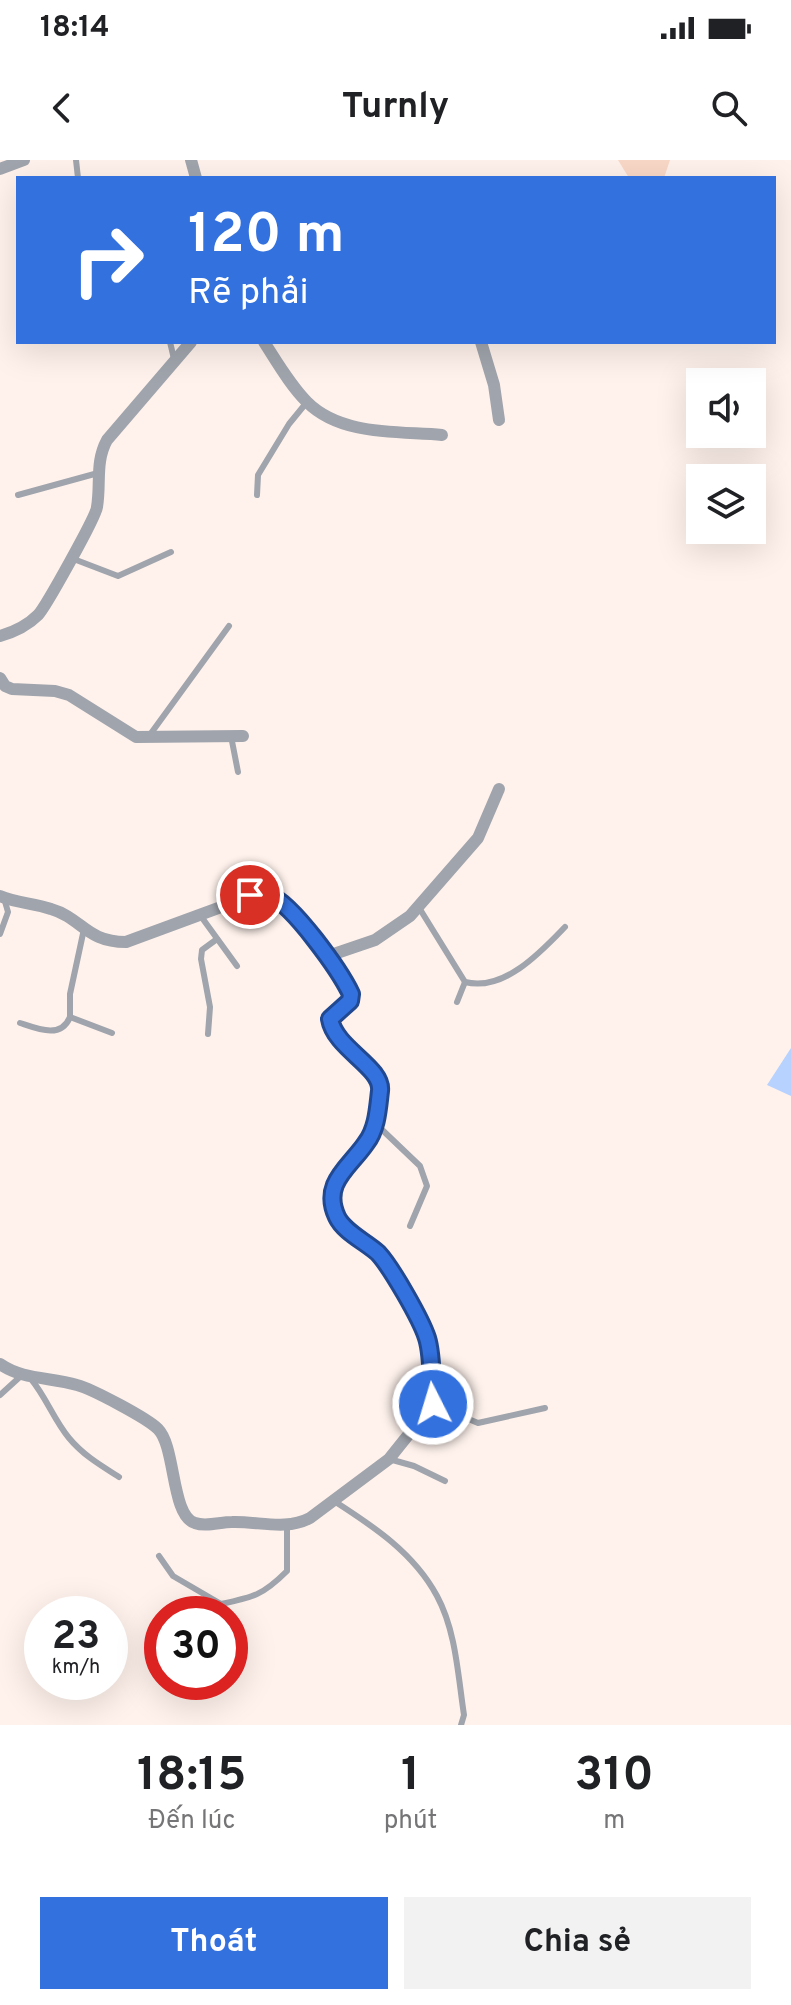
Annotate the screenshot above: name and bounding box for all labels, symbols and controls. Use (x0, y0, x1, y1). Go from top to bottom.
text: 18:14 (40, 10, 109, 47)
text: Turnly (342, 85, 449, 131)
icon: back (40, 86, 84, 130)
icon: search (707, 86, 751, 130)
text: 120 m (188, 202, 345, 272)
icon: right (56, 208, 160, 312)
text: Rẽ phải (188, 271, 309, 317)
map controls (686, 368, 766, 544)
button: sound (686, 368, 766, 448)
button: layers (686, 464, 766, 544)
pin (216, 861, 284, 929)
icon: arrive (228, 873, 272, 917)
position arrow (391, 1362, 475, 1446)
speed limit sign: 30 (144, 1596, 248, 1700)
text: 23 (52, 1613, 100, 1663)
text: km/h (52, 1655, 100, 1681)
text: 18:15 (137, 1747, 247, 1807)
text: 1 (401, 1747, 420, 1807)
text: 310 (574, 1747, 654, 1807)
text: Đến lúc (148, 1805, 236, 1838)
text: phút (384, 1805, 437, 1838)
text: m (603, 1805, 625, 1838)
button: Thoát (40, 1897, 388, 1989)
button: Chia sẻ (404, 1897, 751, 1989)

